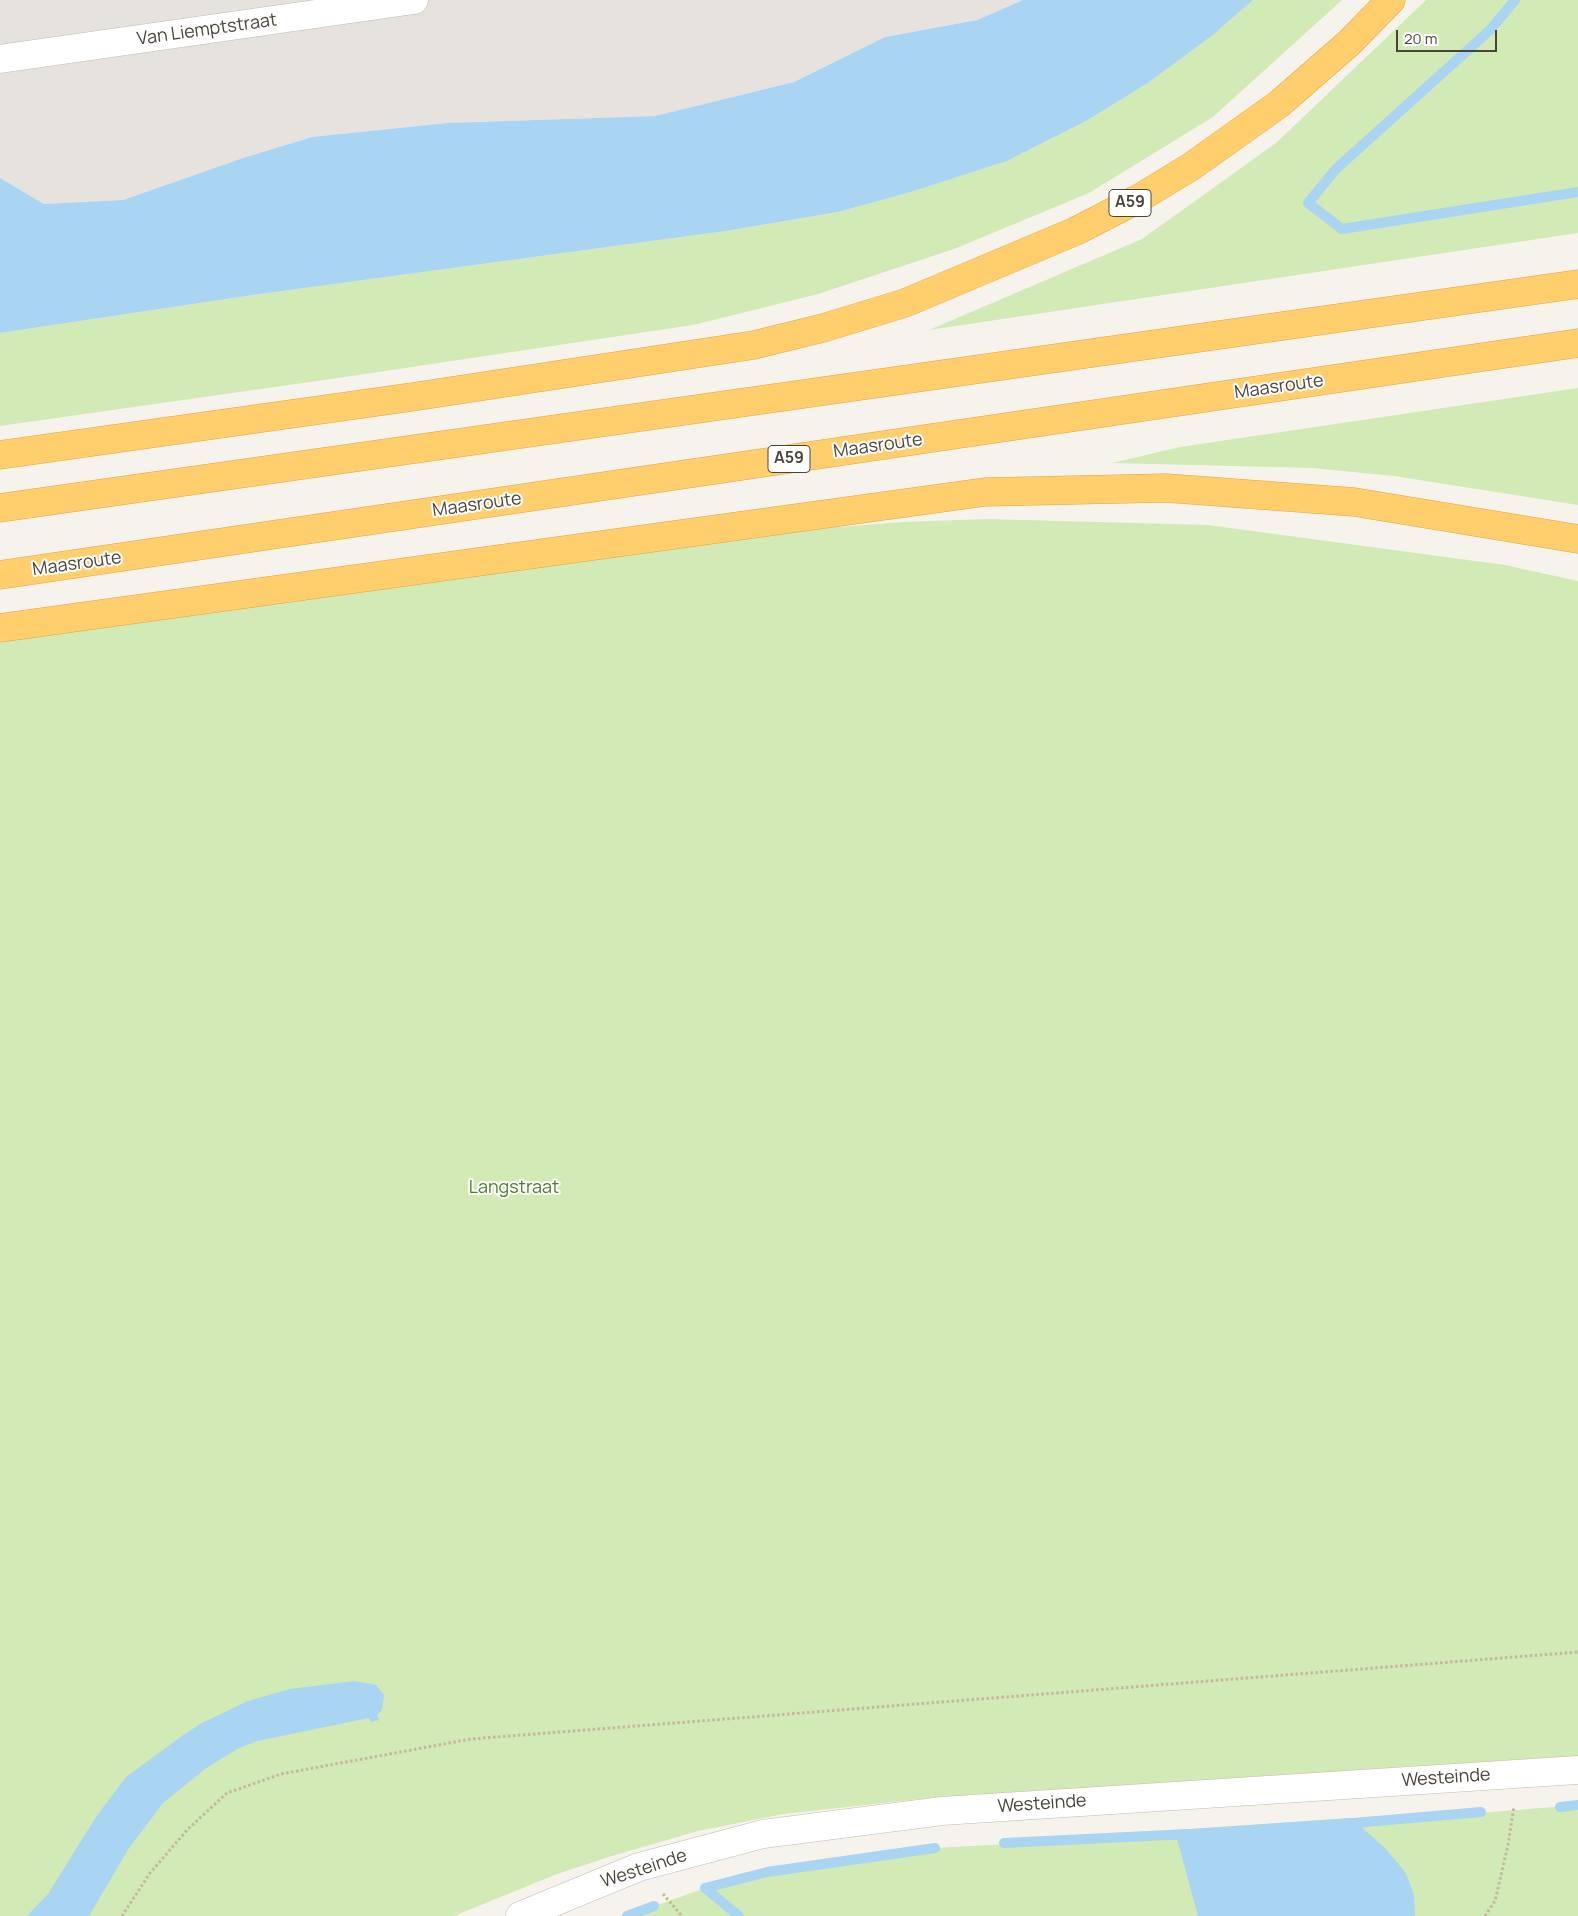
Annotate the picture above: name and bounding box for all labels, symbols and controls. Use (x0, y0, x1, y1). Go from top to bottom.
street label: Van Liemptstraat (136, 9, 278, 51)
scale bar (1398, 20, 1499, 52)
text: 20 m (1404, 28, 1437, 49)
road number: A59 (1109, 190, 1151, 217)
street label: Maasroute (1233, 370, 1325, 404)
street label: Maasroute (832, 429, 924, 463)
road number: A59 (768, 446, 810, 472)
street label: Maasroute (431, 488, 523, 522)
street label: Maasroute (31, 547, 123, 581)
park label: Langstraat (469, 1177, 559, 1199)
street label: Westeinde (1401, 1764, 1491, 1792)
street label: Westeinde (997, 1790, 1087, 1818)
street label: Westeinde (598, 1845, 690, 1893)

